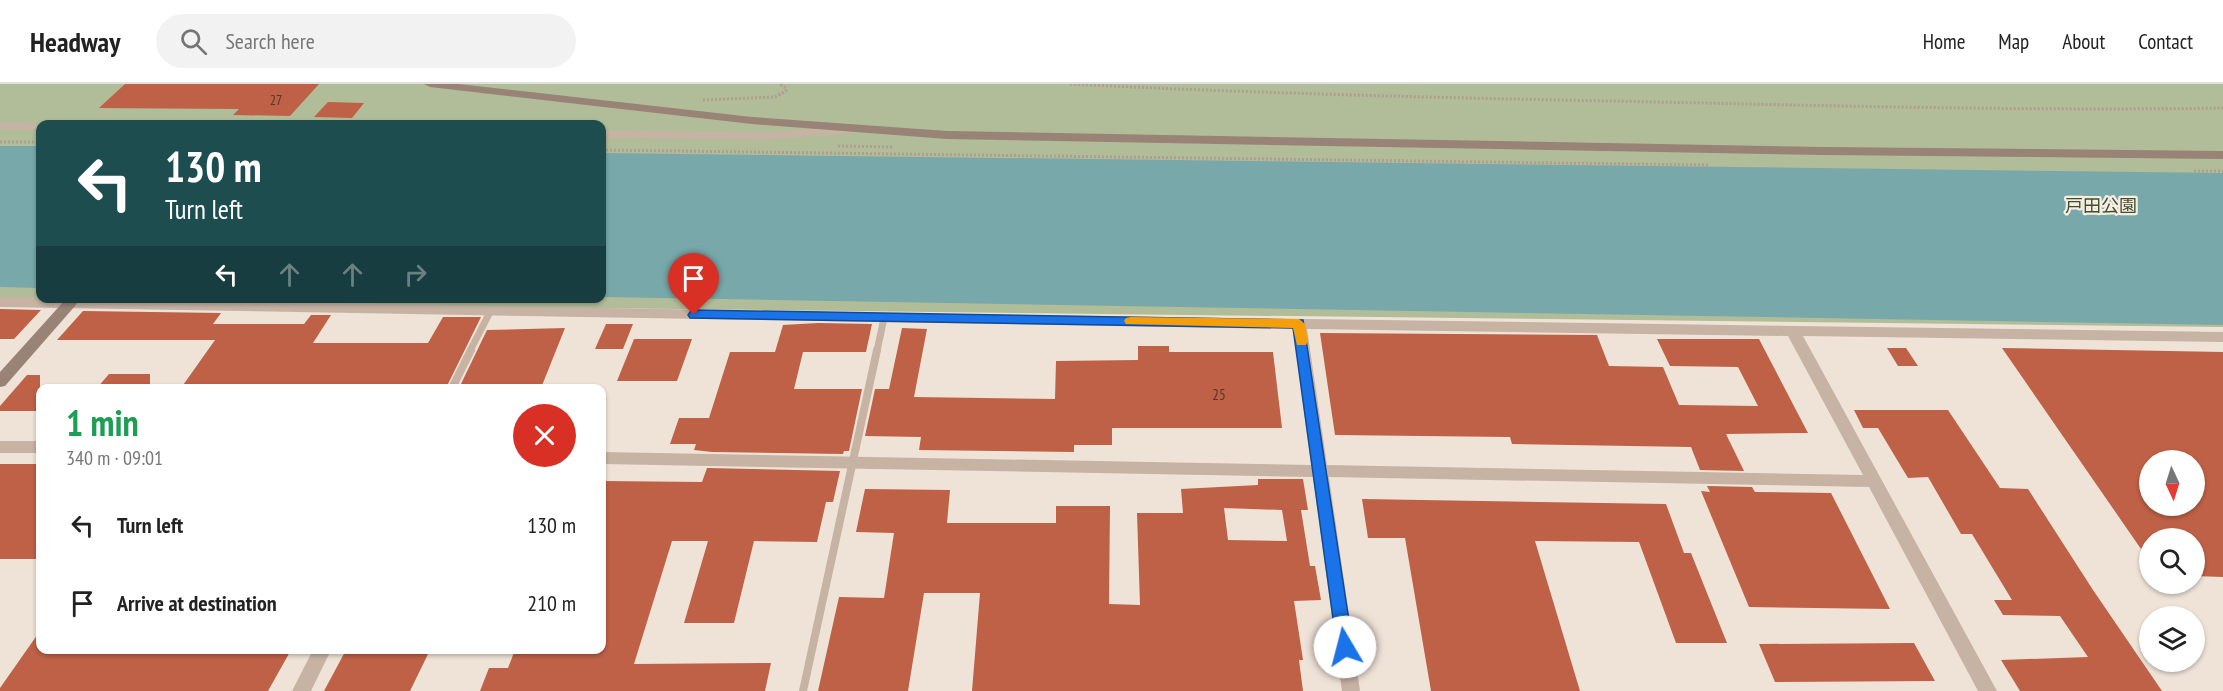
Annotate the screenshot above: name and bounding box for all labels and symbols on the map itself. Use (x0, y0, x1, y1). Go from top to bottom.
house number: 27 (270, 91, 282, 109)
park label: 戸田公園 (2065, 194, 2137, 217)
pin (668, 253, 719, 315)
house number: 25 (1212, 385, 1226, 404)
north arrow (2139, 450, 2205, 516)
position arrow (1313, 615, 1377, 679)

